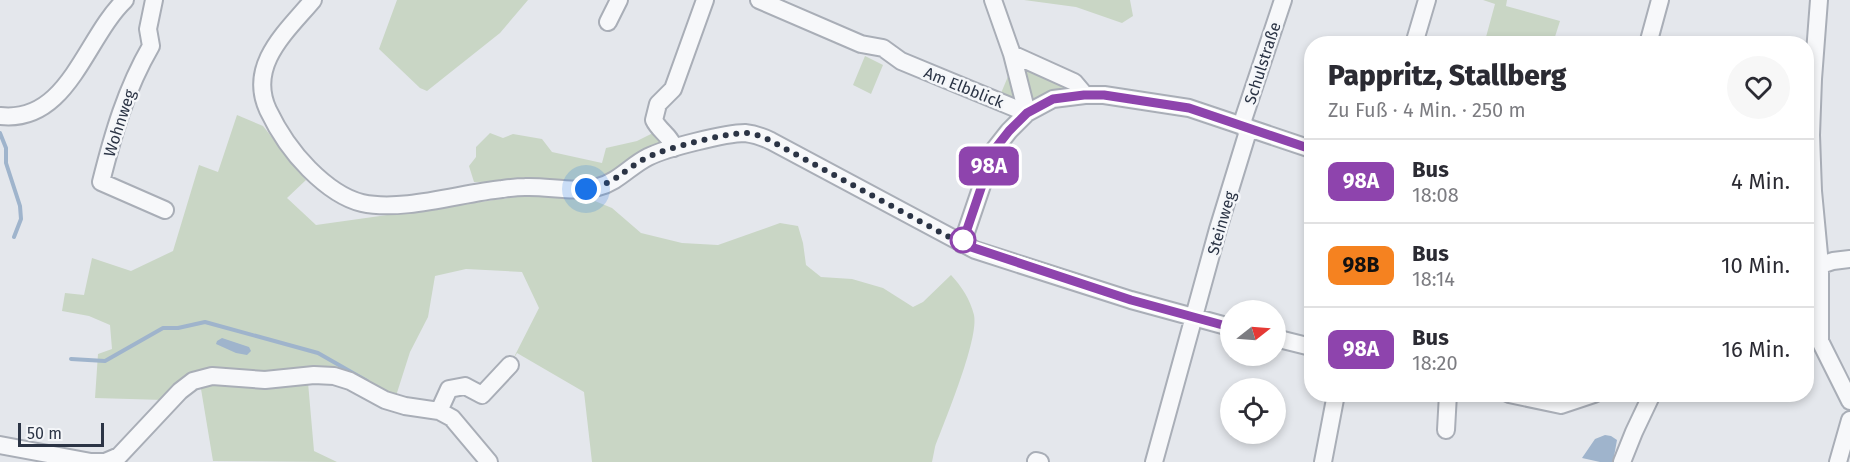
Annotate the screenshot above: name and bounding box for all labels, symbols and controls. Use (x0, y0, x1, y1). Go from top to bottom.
street label: Schulstraße (1240, 20, 1285, 107)
button: heart (1727, 56, 1790, 119)
text: Pappritz, Stallberg (1328, 59, 1567, 92)
street label: Am Elbblick (921, 63, 1007, 112)
street label: Wohnweg (100, 86, 139, 159)
text: Zu Fuß · 4 Min. · 250 m (1328, 98, 1526, 122)
line badge: 98A (954, 146, 1024, 186)
text: 98A (971, 153, 1007, 179)
text: Bus (1412, 156, 1449, 183)
text: 98A (1343, 168, 1379, 194)
text: 4 Min. (1731, 168, 1790, 195)
your location (571, 174, 601, 204)
text: 18:08 (1412, 183, 1459, 207)
street label: Steinweg (1203, 188, 1240, 257)
unlabelled marker (950, 227, 976, 253)
text: Bus (1412, 240, 1449, 267)
text: 98B (1343, 252, 1379, 278)
text: 10 Min. (1721, 252, 1790, 279)
text: 18:14 (1412, 267, 1455, 291)
north arrow (1220, 300, 1286, 366)
map controls (1220, 300, 1286, 444)
text: Bus (1412, 324, 1449, 351)
text: 98A (1343, 336, 1379, 362)
text: 16 Min. (1721, 336, 1790, 363)
text: 18:20 (1412, 351, 1458, 375)
button: locate (1220, 378, 1286, 444)
scale bar (18, 420, 104, 448)
text: 50 m (27, 424, 62, 443)

